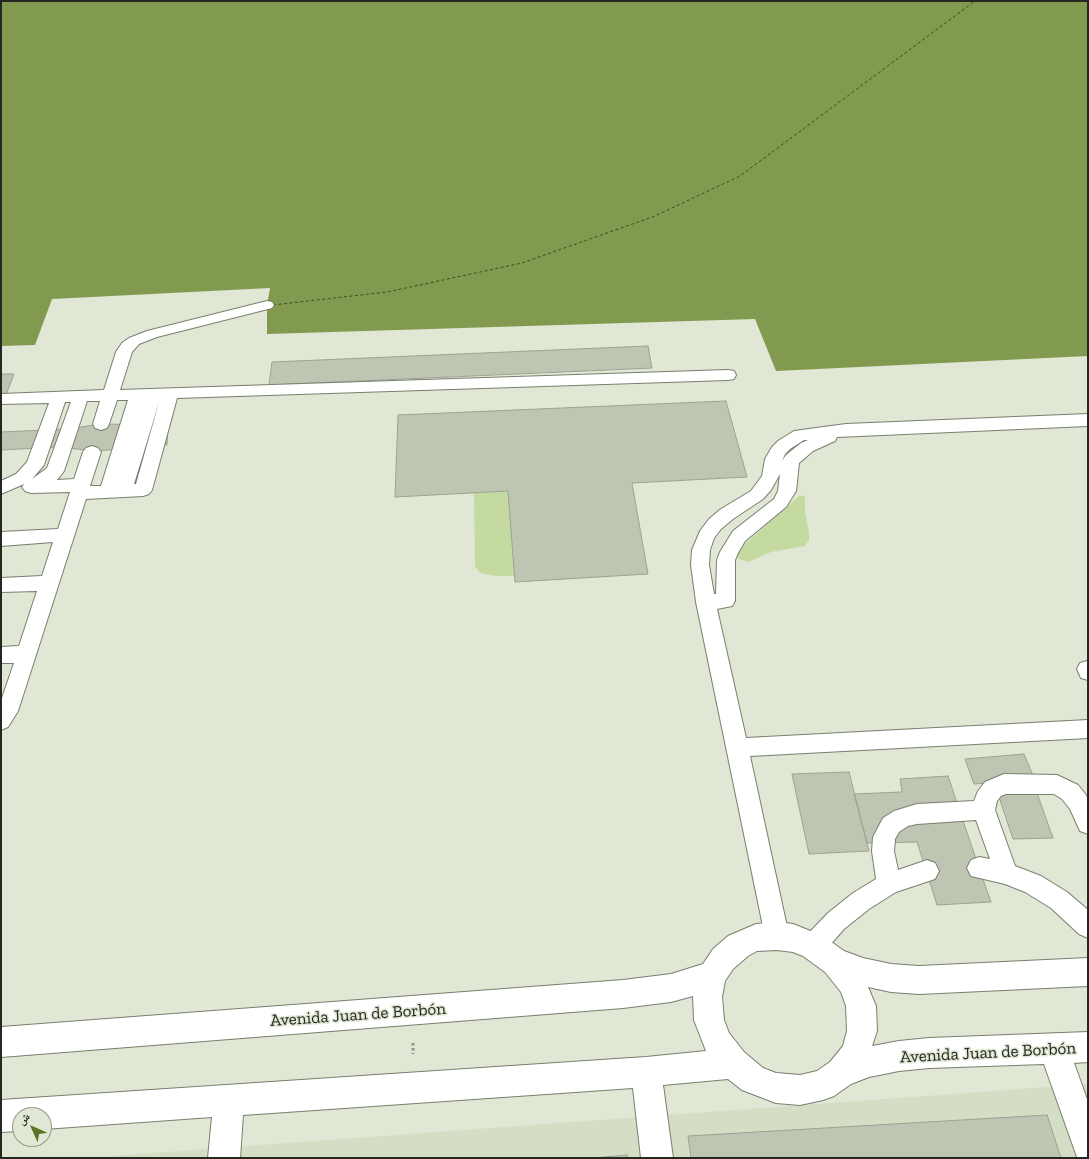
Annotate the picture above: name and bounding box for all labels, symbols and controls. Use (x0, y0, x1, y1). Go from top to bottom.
street label: Avenida Juan de Borbón (269, 999, 447, 1031)
street label: Avenida Juan de Borbón (900, 1038, 1076, 1068)
north arrow (12, 1107, 52, 1147)
text: ش (15, 1110, 33, 1128)

